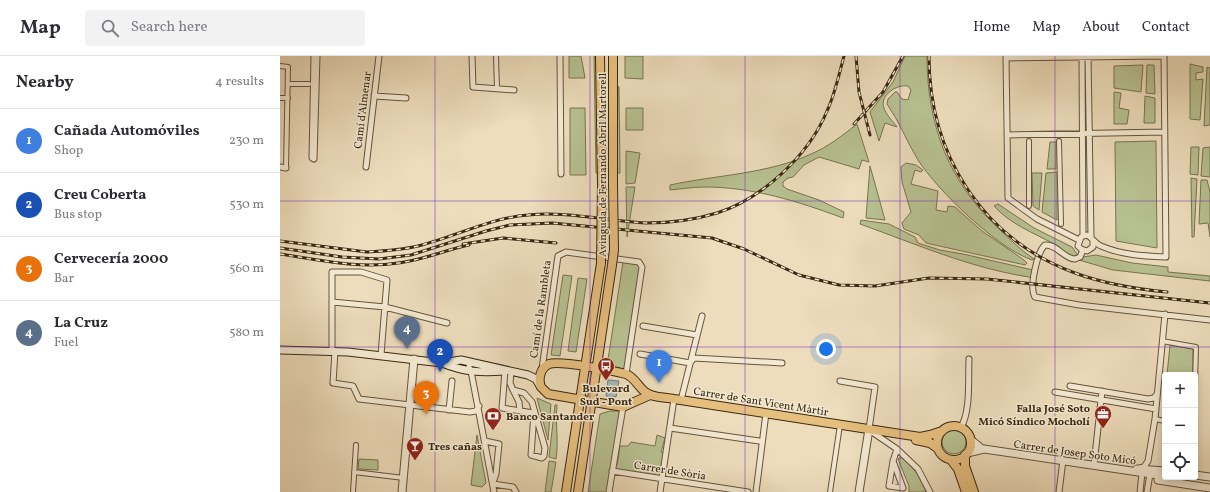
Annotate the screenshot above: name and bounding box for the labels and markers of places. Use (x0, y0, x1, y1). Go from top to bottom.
pin: 4 (394, 316, 420, 349)
pin: 2 (427, 339, 453, 372)
pin: 1 (646, 350, 672, 383)
bus stop icon: Bulevard Sud - Pont (596, 356, 616, 381)
pin: 3 (413, 381, 439, 414)
place label: Bulevard Sud - Pont (580, 382, 632, 410)
place label: Falla José Soto Micó Síndico Mocholí (978, 402, 1090, 430)
office icon: Falla José Soto Micó Síndico Mocholí (1093, 404, 1113, 429)
bank icon: Banco Santander (483, 406, 503, 431)
place label: Banco Santander (506, 410, 595, 425)
bar icon: Tres cañas (405, 436, 425, 461)
place label: Tres cañas (428, 440, 482, 455)

